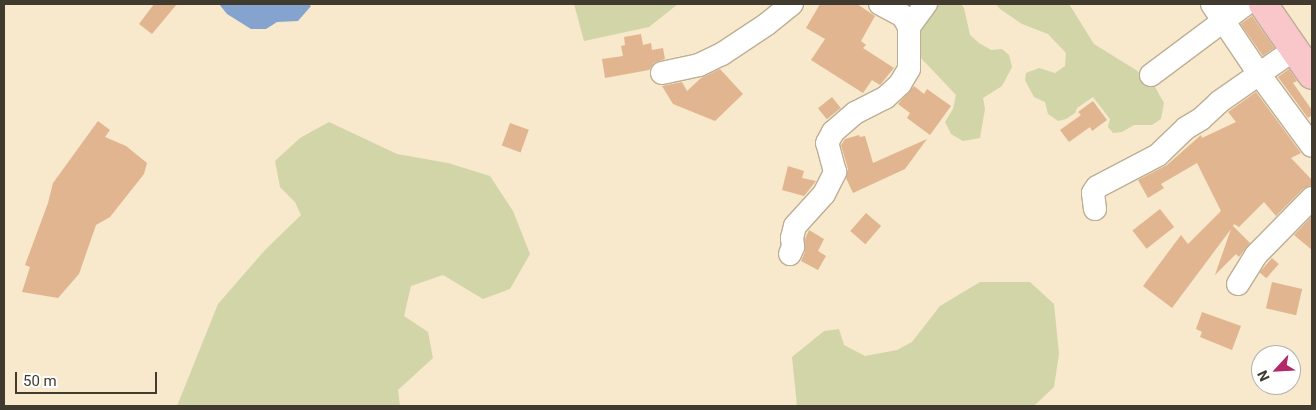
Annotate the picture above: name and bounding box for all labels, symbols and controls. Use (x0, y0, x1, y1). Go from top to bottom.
north arrow (1251, 345, 1301, 395)
scale bar (18, 362, 160, 394)
text: N (1254, 368, 1273, 384)
text: 50 m (23, 372, 57, 390)

